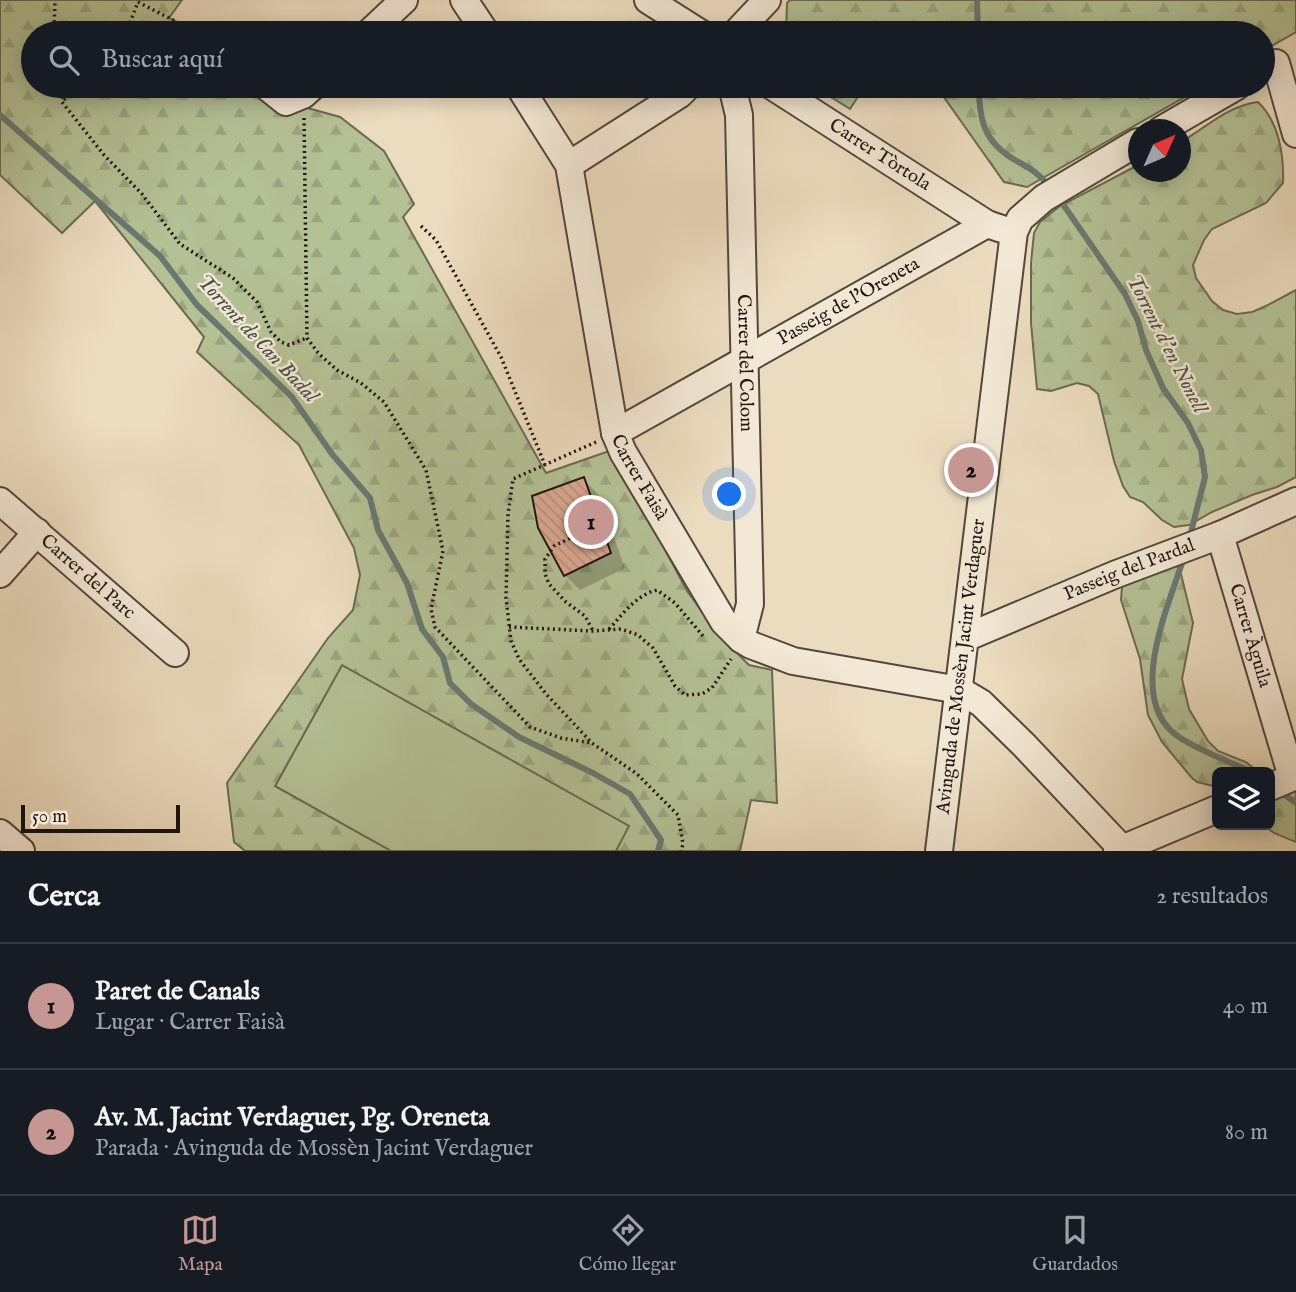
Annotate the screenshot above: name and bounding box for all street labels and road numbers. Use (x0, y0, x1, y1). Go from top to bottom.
street label: Carrer Tòrtola (824, 114, 936, 197)
street label: Passeig de l'Oreneta (773, 252, 925, 351)
street label: Carrer del Colom (731, 294, 758, 433)
street label: Carrer Faisà (605, 431, 673, 526)
street label: Avinguda de Mossèn Jacint Verdaguer (931, 517, 991, 816)
street label: Carrer del Parc (35, 529, 140, 625)
street label: Passeig del Pardal (1060, 533, 1199, 607)
street label: Carrer Àguila (1223, 581, 1277, 691)

